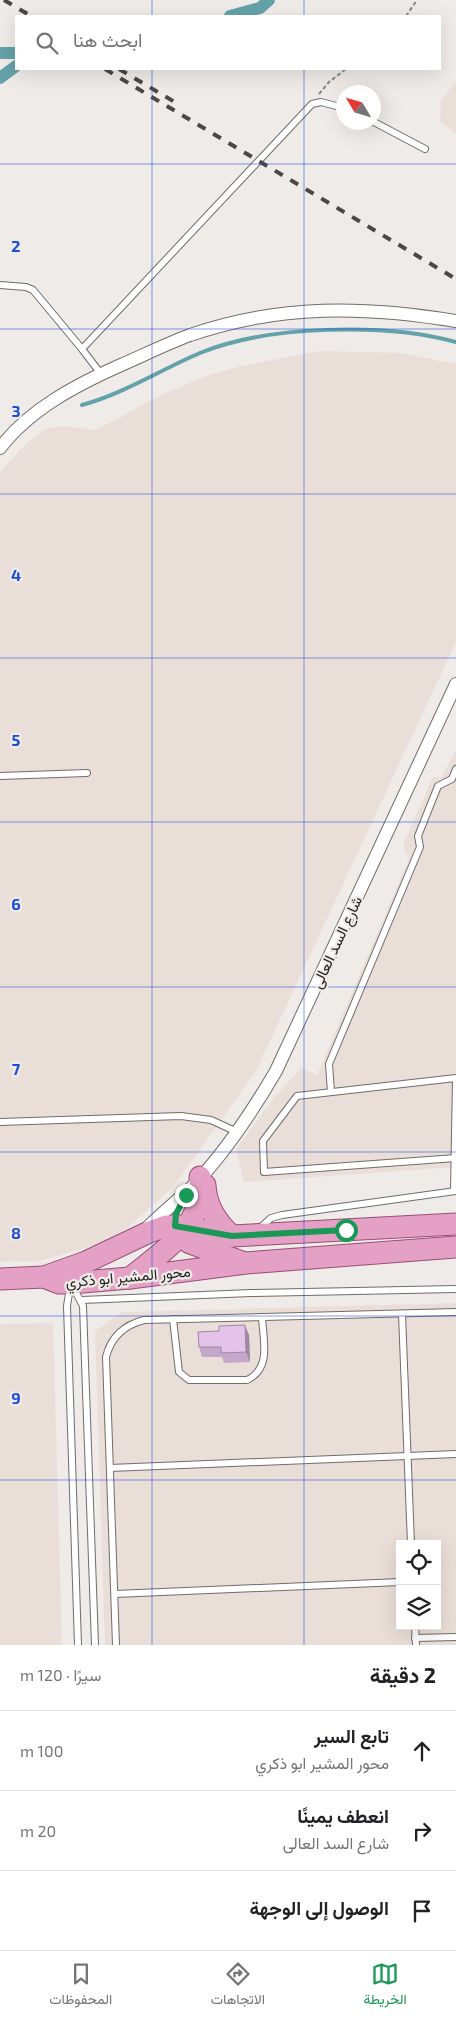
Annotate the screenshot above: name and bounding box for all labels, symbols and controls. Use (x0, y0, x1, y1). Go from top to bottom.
search box (15, 15, 441, 70)
text: ابحث هنا (73, 28, 142, 51)
icon: search (33, 29, 61, 57)
north arrow (336, 85, 381, 130)
text: 2 (11, 236, 21, 255)
text: 3 (11, 401, 21, 420)
text: 4 (11, 565, 21, 584)
text: 5 (12, 730, 21, 749)
street label: شارع السد العالى (307, 893, 368, 992)
text: 6 (11, 894, 21, 913)
text: 7 (12, 1059, 21, 1078)
route end (175, 1184, 198, 1207)
route start (335, 1219, 358, 1242)
text: 8 (11, 1223, 21, 1242)
street label: محور المشير ابو ذكري (65, 1262, 192, 1295)
text: 9 (11, 1388, 21, 1407)
map controls (396, 1540, 441, 1630)
button: locate (396, 1540, 441, 1585)
button: layers (396, 1585, 441, 1630)
text: 2 دقيقة (370, 1662, 436, 1687)
text: سيرًا · 120 m (20, 1665, 101, 1684)
text: تابع السير (314, 1724, 389, 1747)
icon: ahead (408, 1737, 436, 1765)
text: 100 m (20, 1741, 63, 1760)
text: محور المشير ابو ذكري (255, 1753, 389, 1772)
text: انعطف يمينًا (297, 1804, 389, 1827)
icon: right (408, 1817, 436, 1845)
text: 20 m (20, 1821, 56, 1840)
text: شارع السد العالى (283, 1833, 389, 1852)
text: الوصول إلى الوجهة (249, 1896, 389, 1919)
icon: arrive (408, 1897, 436, 1925)
tab: المحفوظات (49, 1960, 112, 2012)
tab: الاتجاهات (211, 1960, 265, 2012)
tab: الخريطة (363, 1960, 407, 2012)

